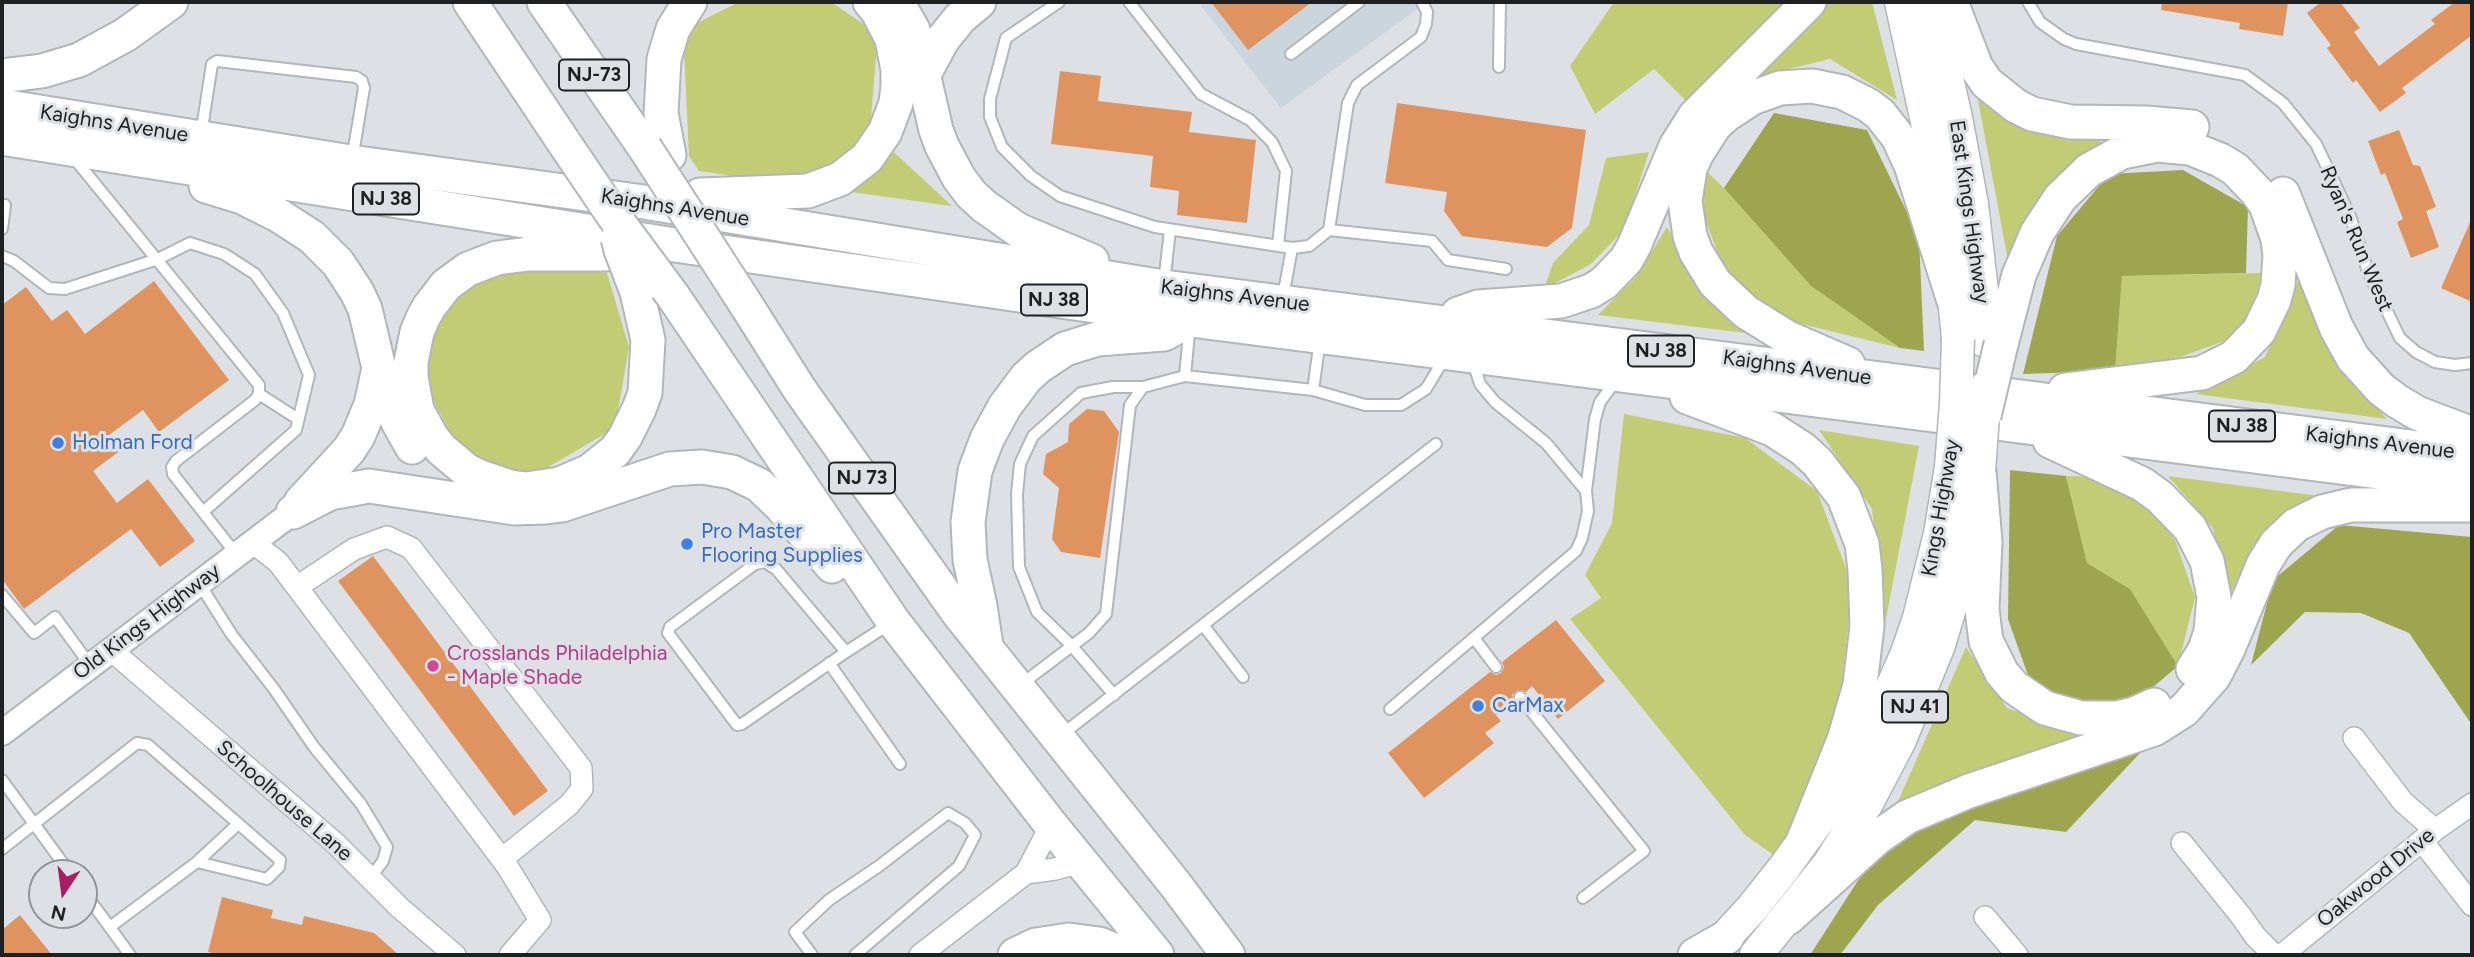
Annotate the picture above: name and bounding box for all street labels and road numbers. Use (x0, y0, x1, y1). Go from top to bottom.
road number: NJ-73 (559, 60, 629, 90)
street label: Kaighns Avenue (38, 100, 190, 148)
street label: East Kings Highway (1944, 119, 1994, 305)
street label: Ryan's Run West (2314, 162, 2398, 316)
road number: NJ 38 (353, 183, 419, 214)
street label: Kaighns Avenue (599, 184, 751, 232)
street label: Kaighns Avenue (1159, 274, 1311, 318)
road number: NJ 38 (1021, 284, 1087, 316)
road number: NJ 38 (1628, 336, 1694, 366)
street label: Kaighns Avenue (1721, 345, 1873, 391)
road number: NJ 38 (2209, 410, 2275, 442)
street label: Kaighns Avenue (2304, 421, 2456, 465)
street label: Kings Highway (1917, 437, 1965, 579)
road number: NJ 73 (829, 463, 895, 494)
street label: Old Kings Highway (69, 559, 225, 685)
road number: NJ 41 (1882, 692, 1948, 722)
street label: Schoolhouse Lane (211, 735, 357, 867)
street label: Oakwood Drive (2312, 823, 2440, 933)

